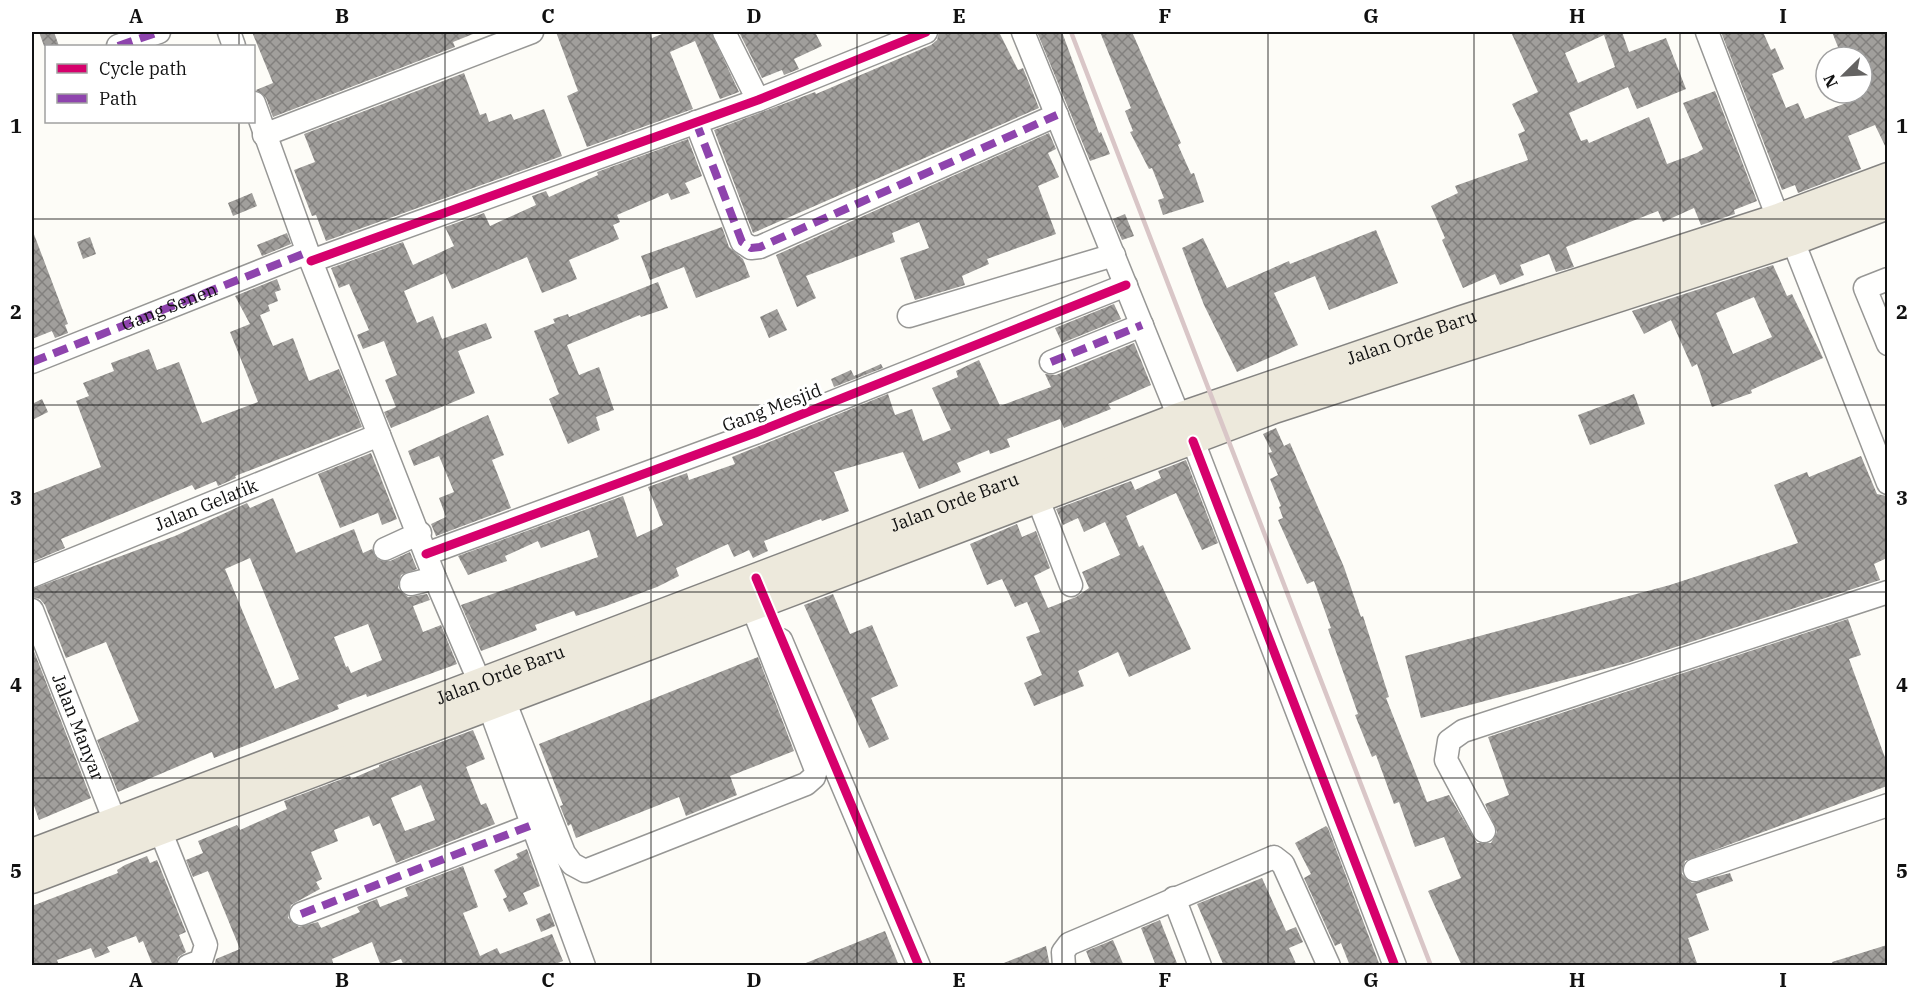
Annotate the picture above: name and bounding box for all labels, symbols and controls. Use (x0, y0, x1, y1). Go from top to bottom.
text: A (129, 2, 143, 29)
text: B (335, 2, 349, 29)
text: C (541, 2, 555, 29)
text: D (746, 2, 762, 29)
text: E (952, 2, 966, 29)
text: F (1159, 2, 1171, 29)
text: G (1363, 2, 1379, 29)
text: H (1569, 2, 1585, 29)
text: I (1779, 2, 1787, 29)
legend (45, 45, 255, 123)
north arrow (1814, 45, 1874, 105)
text: Cycle path (99, 57, 187, 80)
text: N (1819, 71, 1842, 91)
text: Path (99, 87, 137, 110)
text: 1 (10, 112, 22, 139)
text: 1 (1896, 112, 1908, 139)
street label: Gang Senen (118, 277, 221, 336)
text: 2 (10, 298, 22, 325)
text: 2 (1896, 298, 1908, 325)
street label: Jalan Orde Baru (1343, 304, 1479, 370)
street label: Gang Mesjid (719, 378, 825, 437)
street label: Jalan Orde Baru (887, 467, 1022, 537)
street label: Jalan Gelatik (151, 473, 261, 536)
text: 3 (10, 484, 22, 511)
text: 3 (1896, 484, 1908, 511)
street label: Jalan Orde Baru (432, 640, 568, 709)
street label: Jalan Manyar (47, 670, 110, 784)
text: 4 (10, 671, 22, 698)
text: 4 (1896, 671, 1908, 698)
text: 5 (10, 857, 22, 884)
text: 5 (1896, 857, 1908, 884)
text: A (129, 966, 143, 993)
text: B (335, 966, 349, 993)
text: C (541, 966, 555, 993)
text: D (746, 966, 762, 993)
text: E (952, 966, 966, 993)
text: F (1159, 966, 1171, 993)
text: G (1363, 966, 1379, 993)
text: H (1569, 966, 1585, 993)
text: I (1779, 966, 1787, 993)

